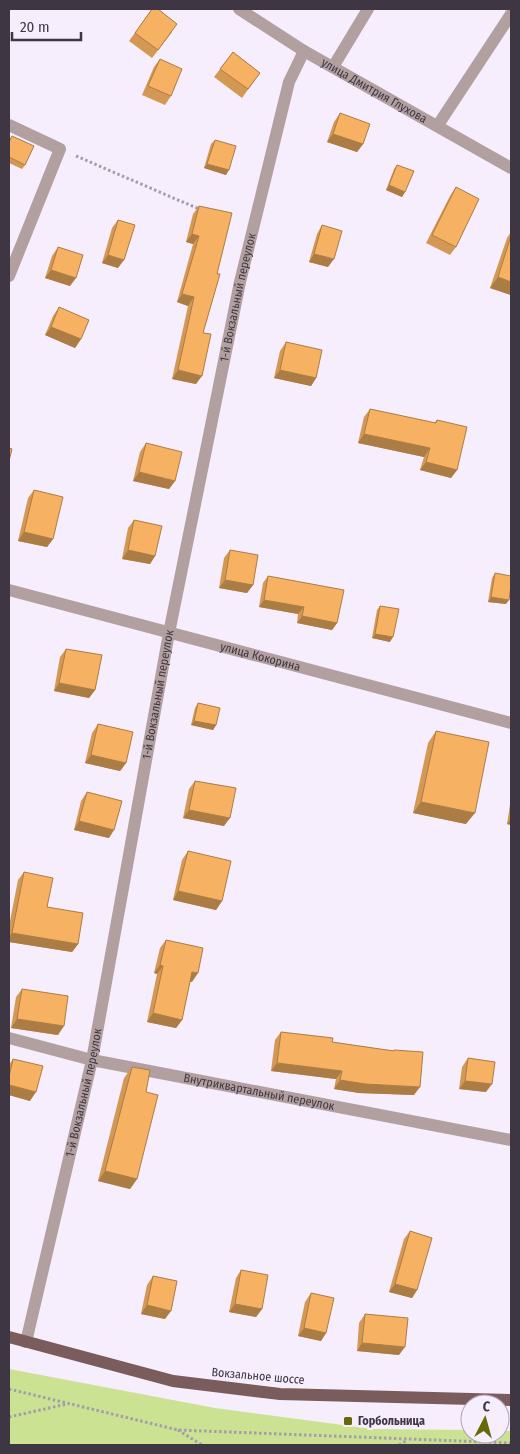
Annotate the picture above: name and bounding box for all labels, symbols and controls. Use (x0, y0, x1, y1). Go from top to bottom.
scale bar (12, 10, 81, 42)
text: 20 m (20, 18, 50, 36)
street label: улица Дмитрия Глухова (319, 55, 430, 126)
street label: 1-й Вокзальный переулок (217, 231, 259, 363)
street label: 1-й Вокзальный переулок (139, 628, 177, 760)
street label: улица Кокорина (219, 639, 302, 674)
street label: 1-й Вокзальный переулок (63, 1027, 105, 1158)
street label: Внутриквартальный переулок (182, 1071, 336, 1113)
street label: Вокзальное шоссе (211, 1365, 305, 1387)
north arrow (460, 1394, 510, 1444)
text: С (482, 1398, 491, 1415)
place label: Горбольница (358, 1414, 425, 1428)
marker: Горбольница (342, 1415, 354, 1427)

